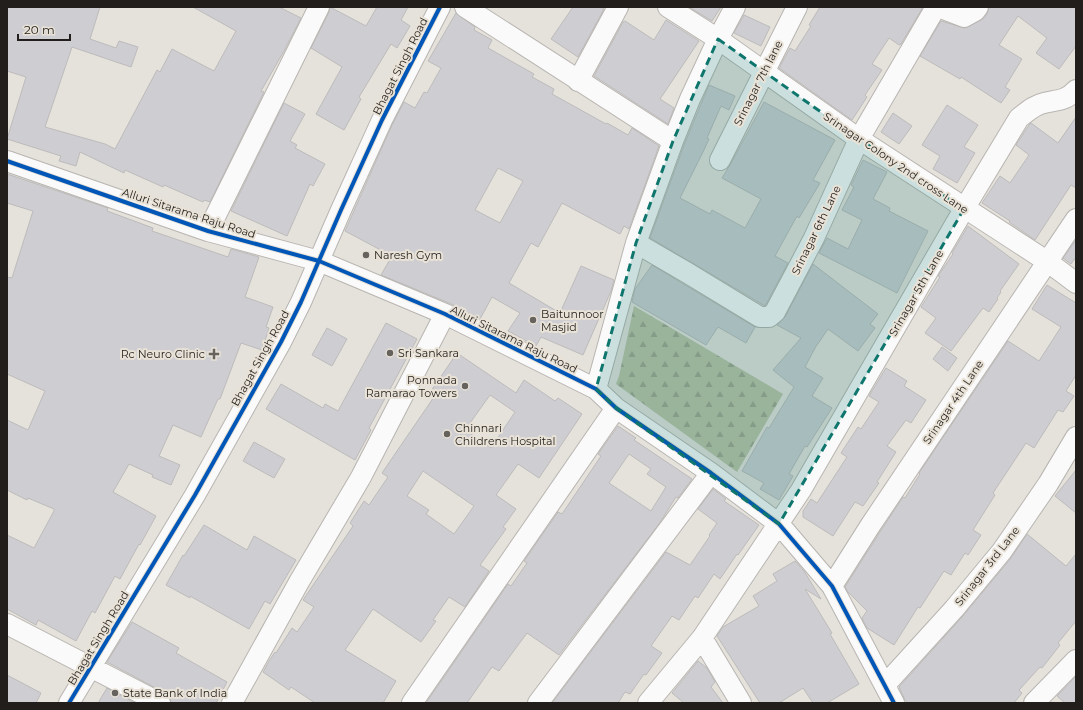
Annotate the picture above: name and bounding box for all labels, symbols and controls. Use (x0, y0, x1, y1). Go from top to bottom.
street label: Bhagat Singh Road (369, 15, 431, 117)
scale bar (18, 16, 70, 42)
text: 20 m (24, 22, 55, 37)
street label: Srinagar 7th lane (730, 38, 786, 128)
street label: Srinagar Colony 2nd cross Lane (821, 109, 971, 217)
street label: Srinagar 6th Lane (788, 183, 844, 277)
street label: Alluri Sitarama Raju Road (120, 185, 258, 241)
street label: Srinagar 5th Lane (886, 247, 947, 339)
place label: Naresh Gym (374, 248, 442, 262)
marker: Naresh Gym (361, 250, 371, 260)
street label: Alluri Sitarama Raju Road (448, 302, 580, 376)
place label: Baitunnoor Masjid (541, 307, 604, 334)
street label: Bhagat Singh Road (228, 308, 292, 408)
marker: Baitunnoor Masjid (528, 315, 538, 325)
place label: Sri Sankara (398, 346, 459, 360)
place label: Rc Neuro Clinic (121, 347, 205, 361)
marker: Rc Neuro Clinic (208, 348, 220, 360)
marker: Sri Sankara (385, 348, 395, 358)
street label: Srinagar 4th Lane (920, 357, 987, 447)
place label: Ponnada Ramarao Towers (366, 373, 458, 400)
marker: Ponnada Ramarao Towers (460, 381, 470, 391)
place label: Chinnari Childrens Hospital (455, 421, 555, 448)
marker: Chinnari Childrens Hospital (442, 429, 452, 439)
street label: Srinagar 3rd Lane (952, 523, 1023, 609)
street label: Bhagat Singh Road (64, 588, 132, 688)
place label: State Bank of India (123, 686, 227, 700)
marker: State Bank of India (110, 688, 120, 698)

